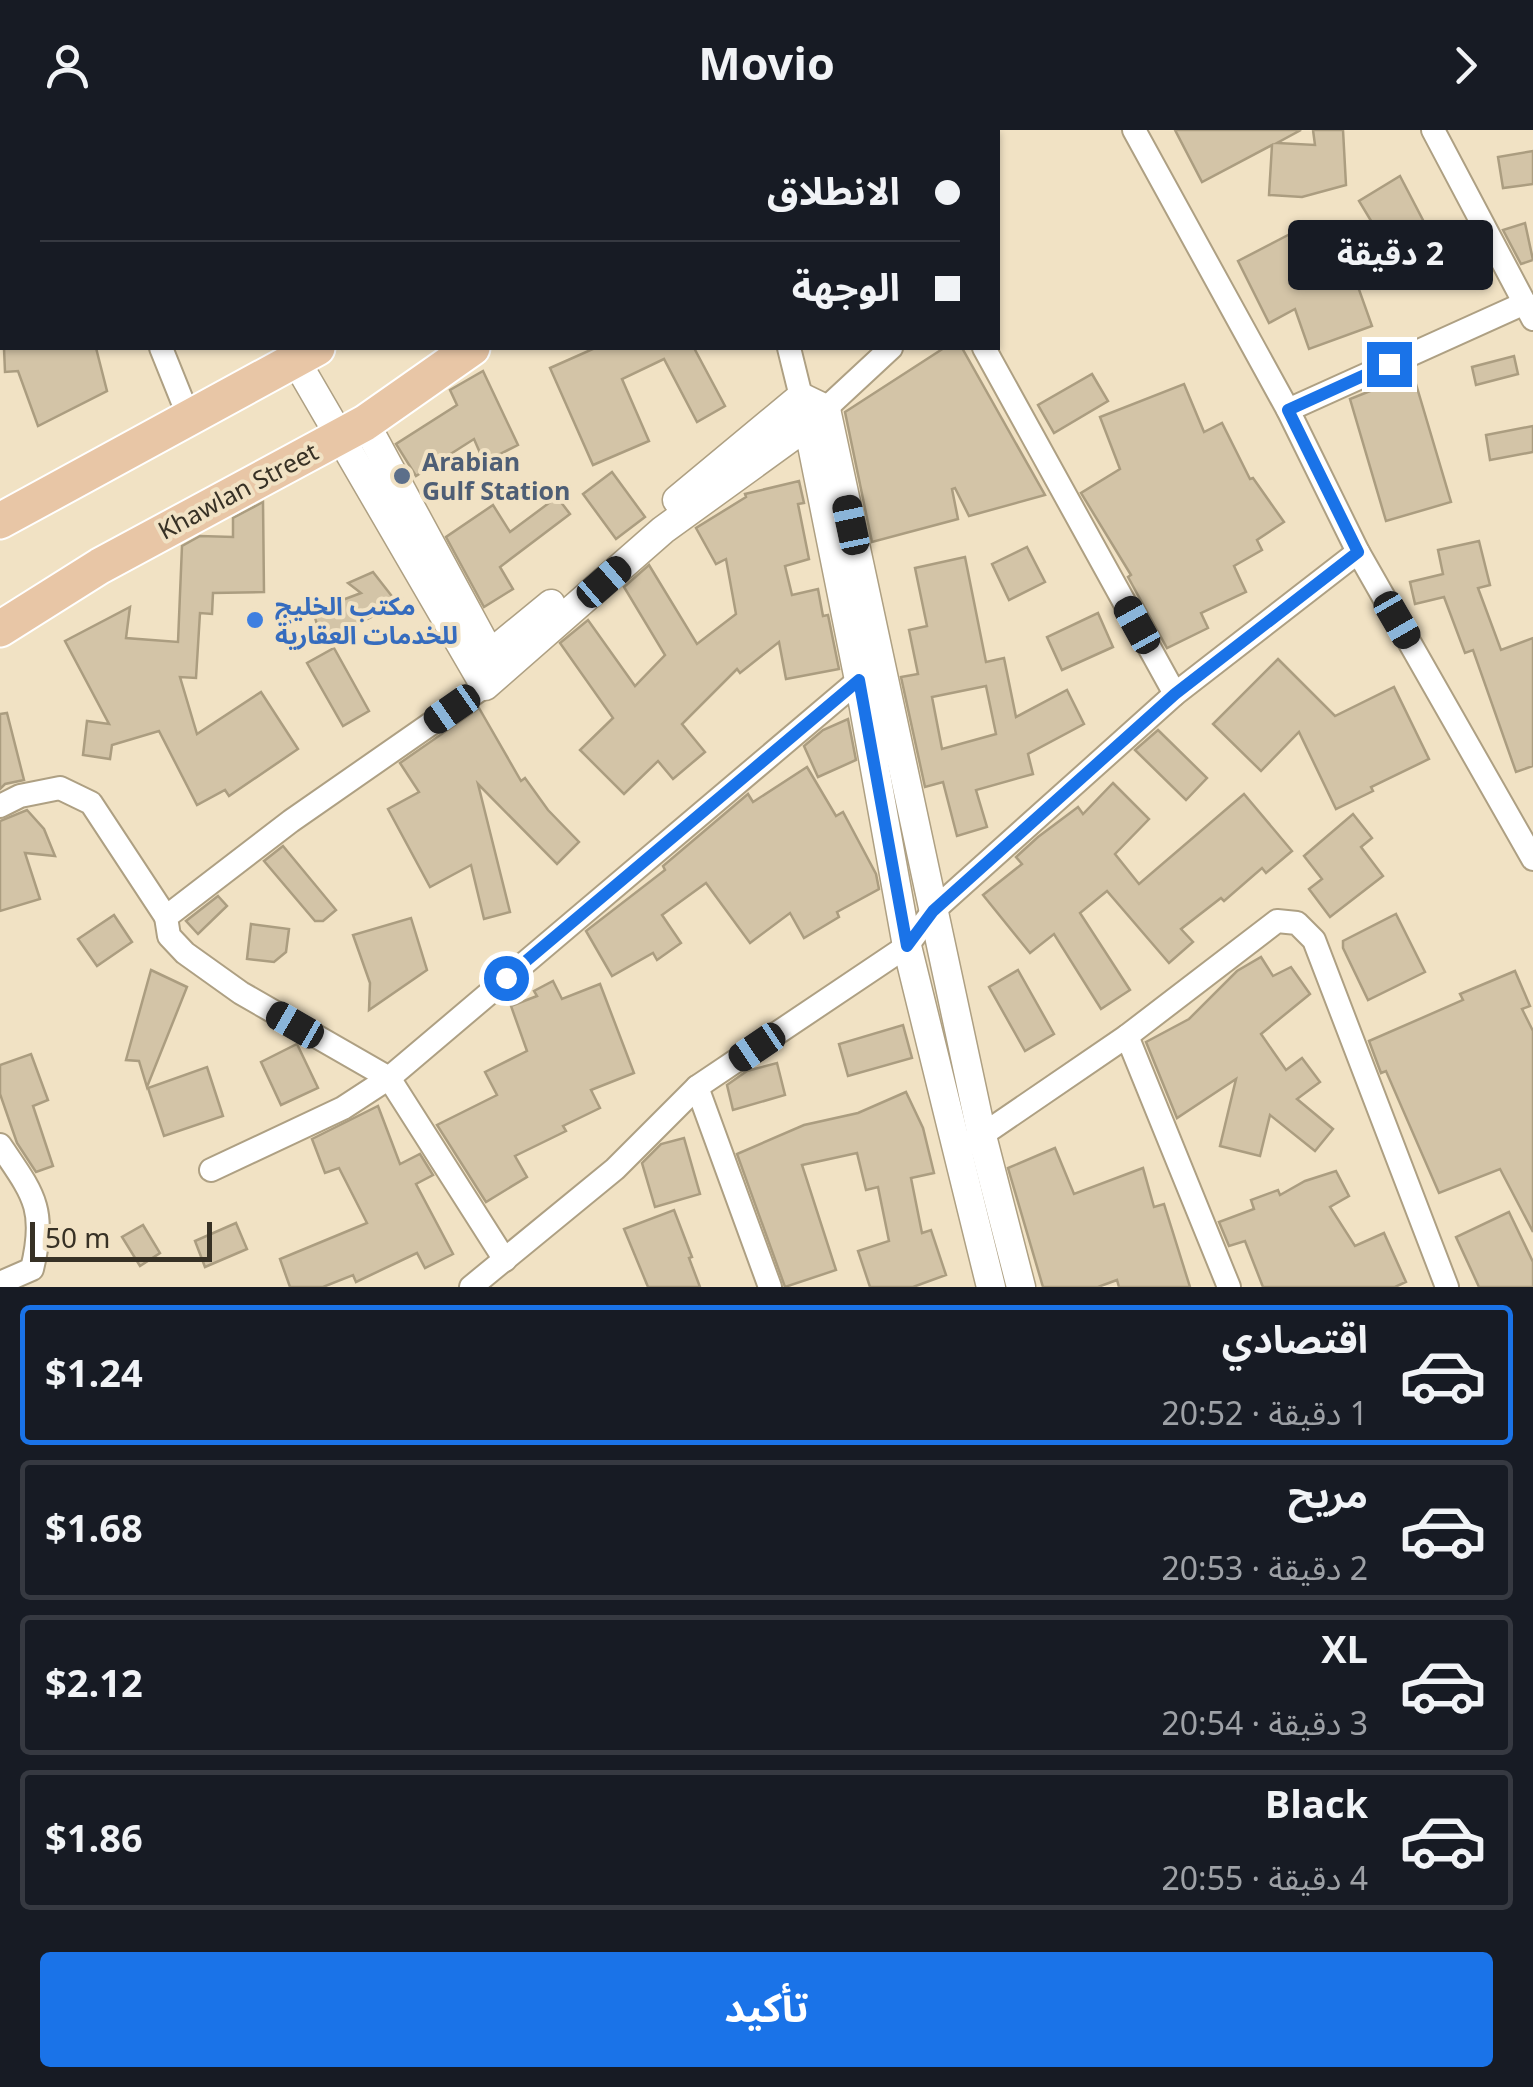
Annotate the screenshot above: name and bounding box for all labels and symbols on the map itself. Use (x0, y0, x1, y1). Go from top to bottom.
callout: 2 دقيقة (1286, 219, 1492, 289)
route end (1367, 342, 1412, 387)
street label: Khawlan Street (148, 427, 329, 556)
place label: Arabian Gulf Station (422, 437, 570, 518)
marker: Arabian Gulf Station (391, 465, 413, 487)
car (830, 493, 872, 557)
car (572, 551, 636, 613)
place label: مكتب الخليج للخدمات العقارية (275, 581, 458, 662)
car (1369, 587, 1425, 653)
car (1109, 591, 1165, 659)
marker: مكتب الخليج للخدمات العقارية (244, 609, 266, 631)
car (419, 680, 485, 738)
route start (484, 956, 529, 1001)
car (262, 997, 328, 1053)
car (724, 1018, 790, 1076)
scale bar (30, 1217, 212, 1262)

